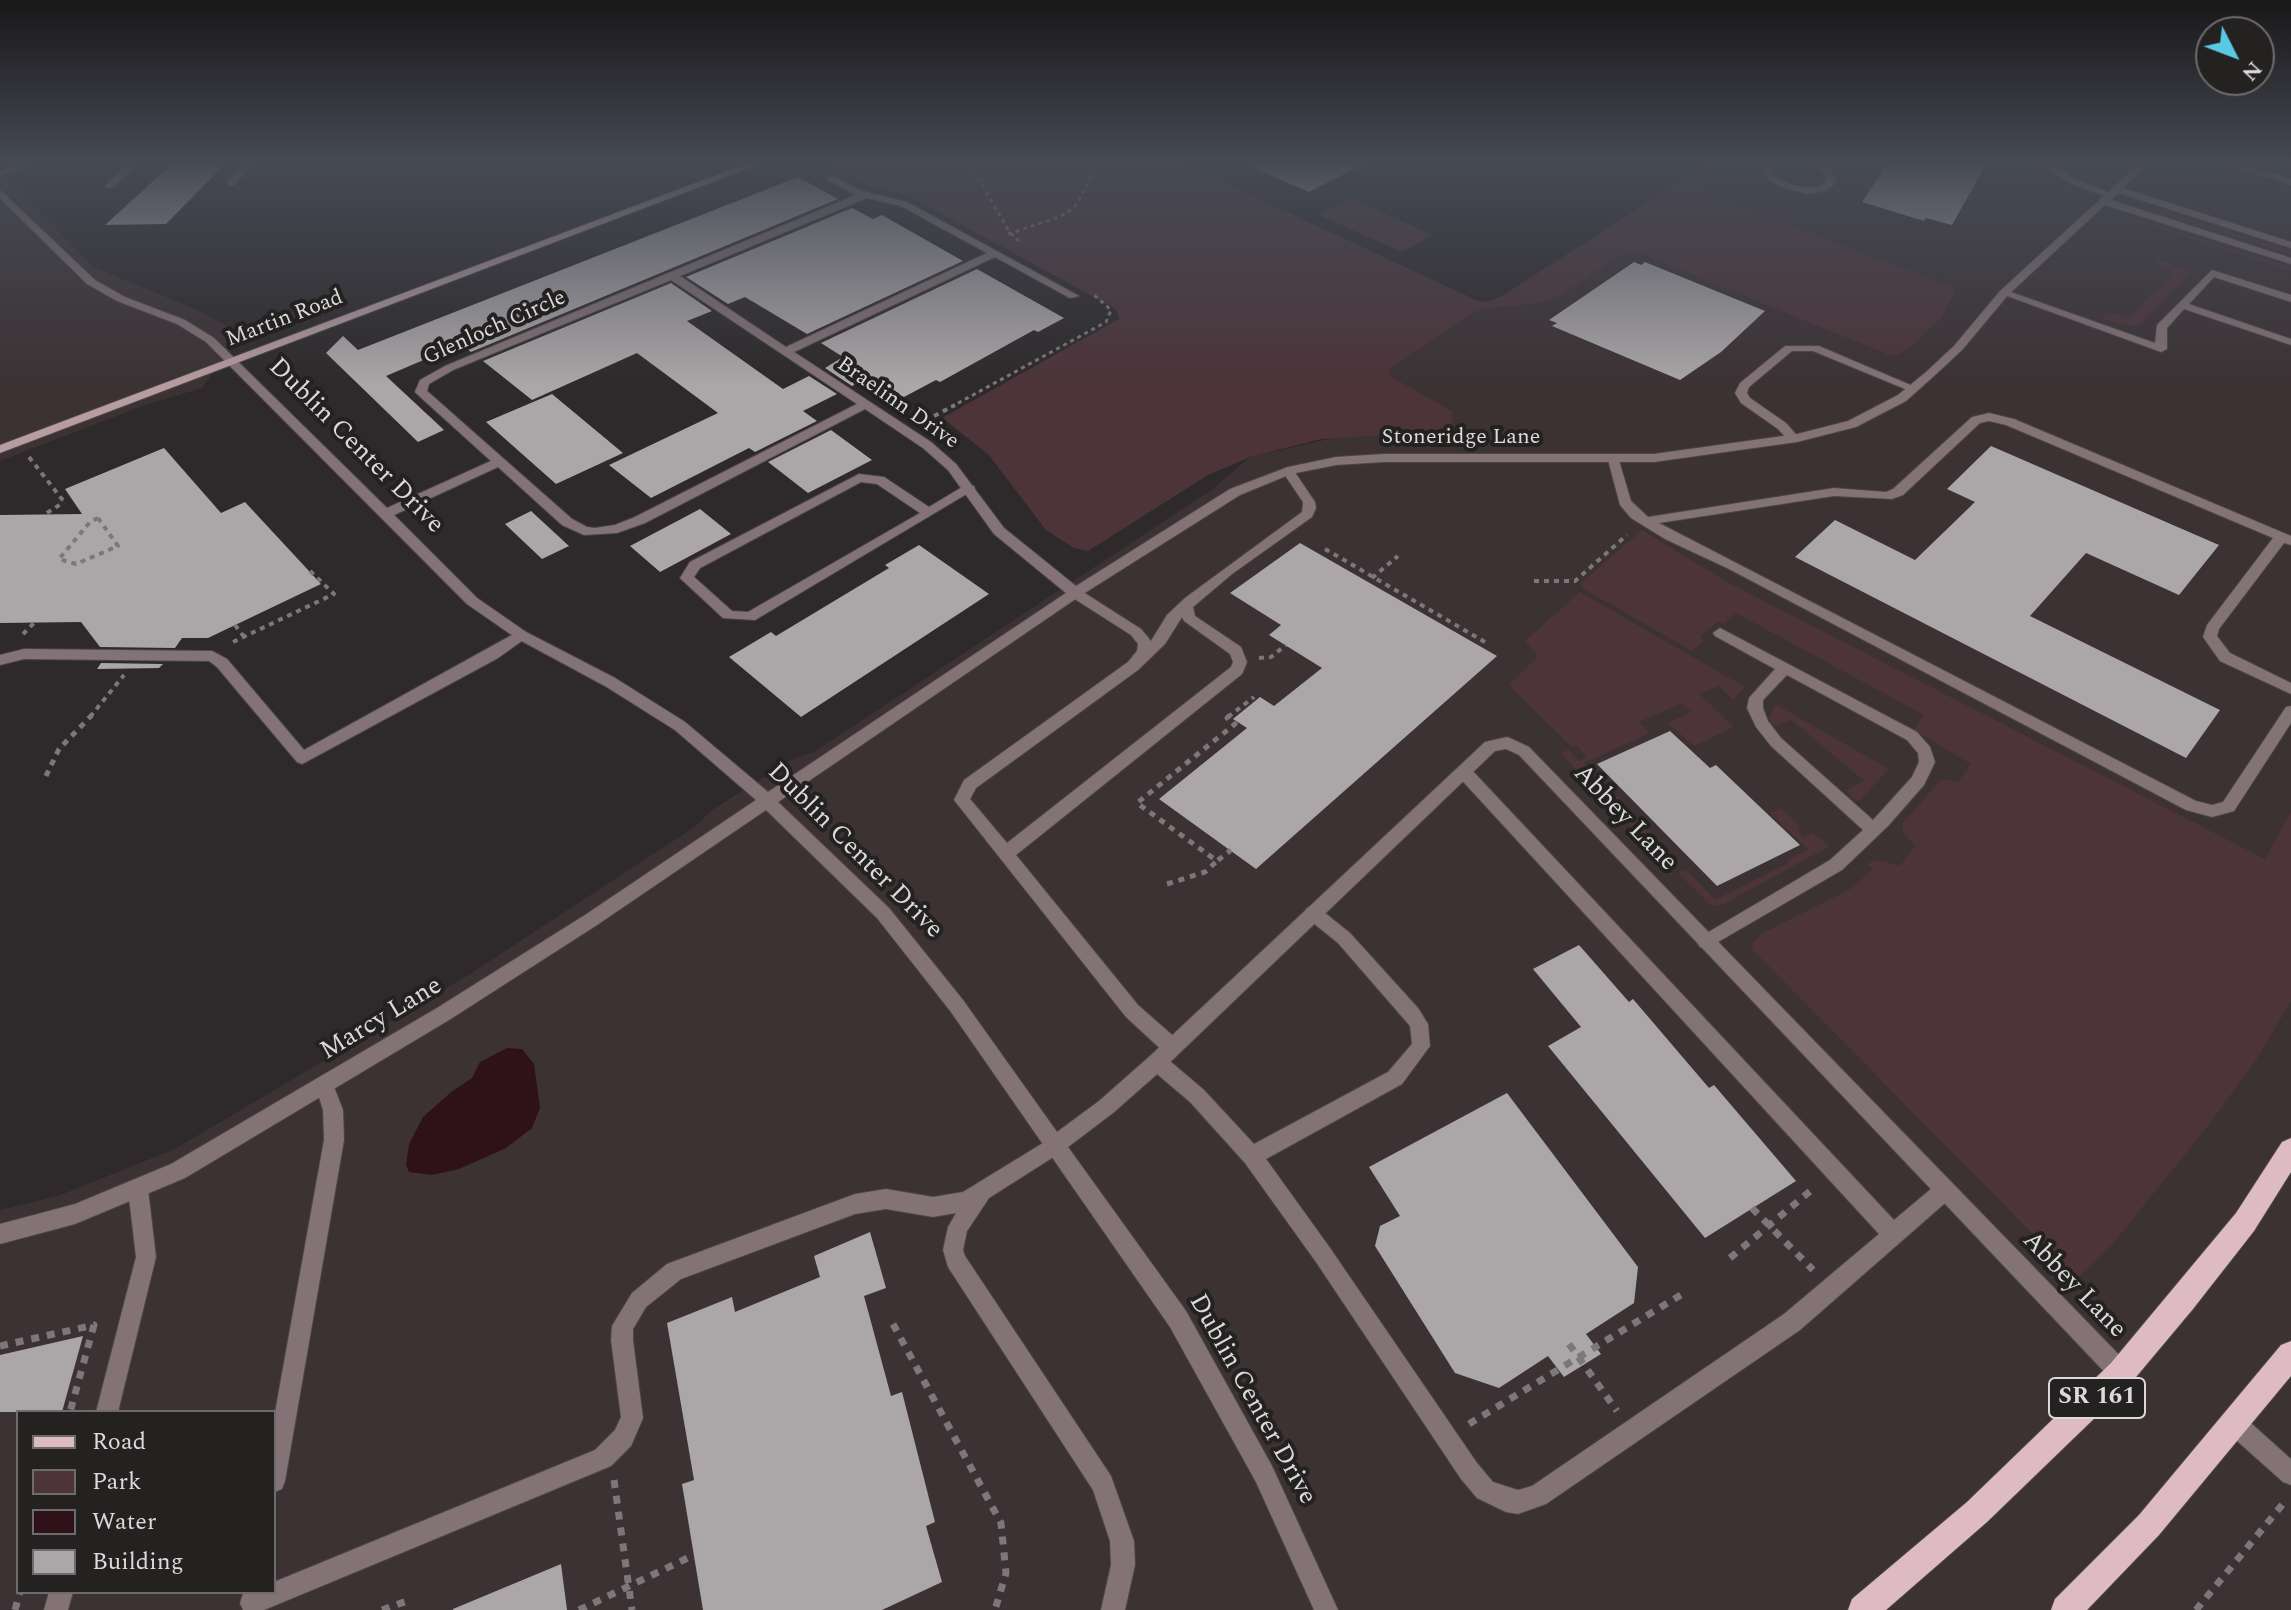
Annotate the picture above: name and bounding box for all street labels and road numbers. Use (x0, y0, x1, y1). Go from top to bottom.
street label: Martin Road (223, 286, 347, 354)
street label: Glenloch Circle (420, 286, 570, 372)
street label: Braelinn Drive (831, 352, 963, 456)
street label: Dublin Center Drive (261, 353, 449, 541)
street label: Stoneridge Lane (1382, 426, 1540, 452)
street label: Dublin Center Drive (760, 758, 948, 946)
street label: Abbey Lane (1565, 759, 1683, 879)
street label: Marcy Lane (316, 972, 448, 1068)
street label: Abbey Lane (2014, 1226, 2132, 1346)
street label: Dublin Center Drive (1180, 1289, 1322, 1511)
road number: SR 161 (2049, 1378, 2145, 1418)

